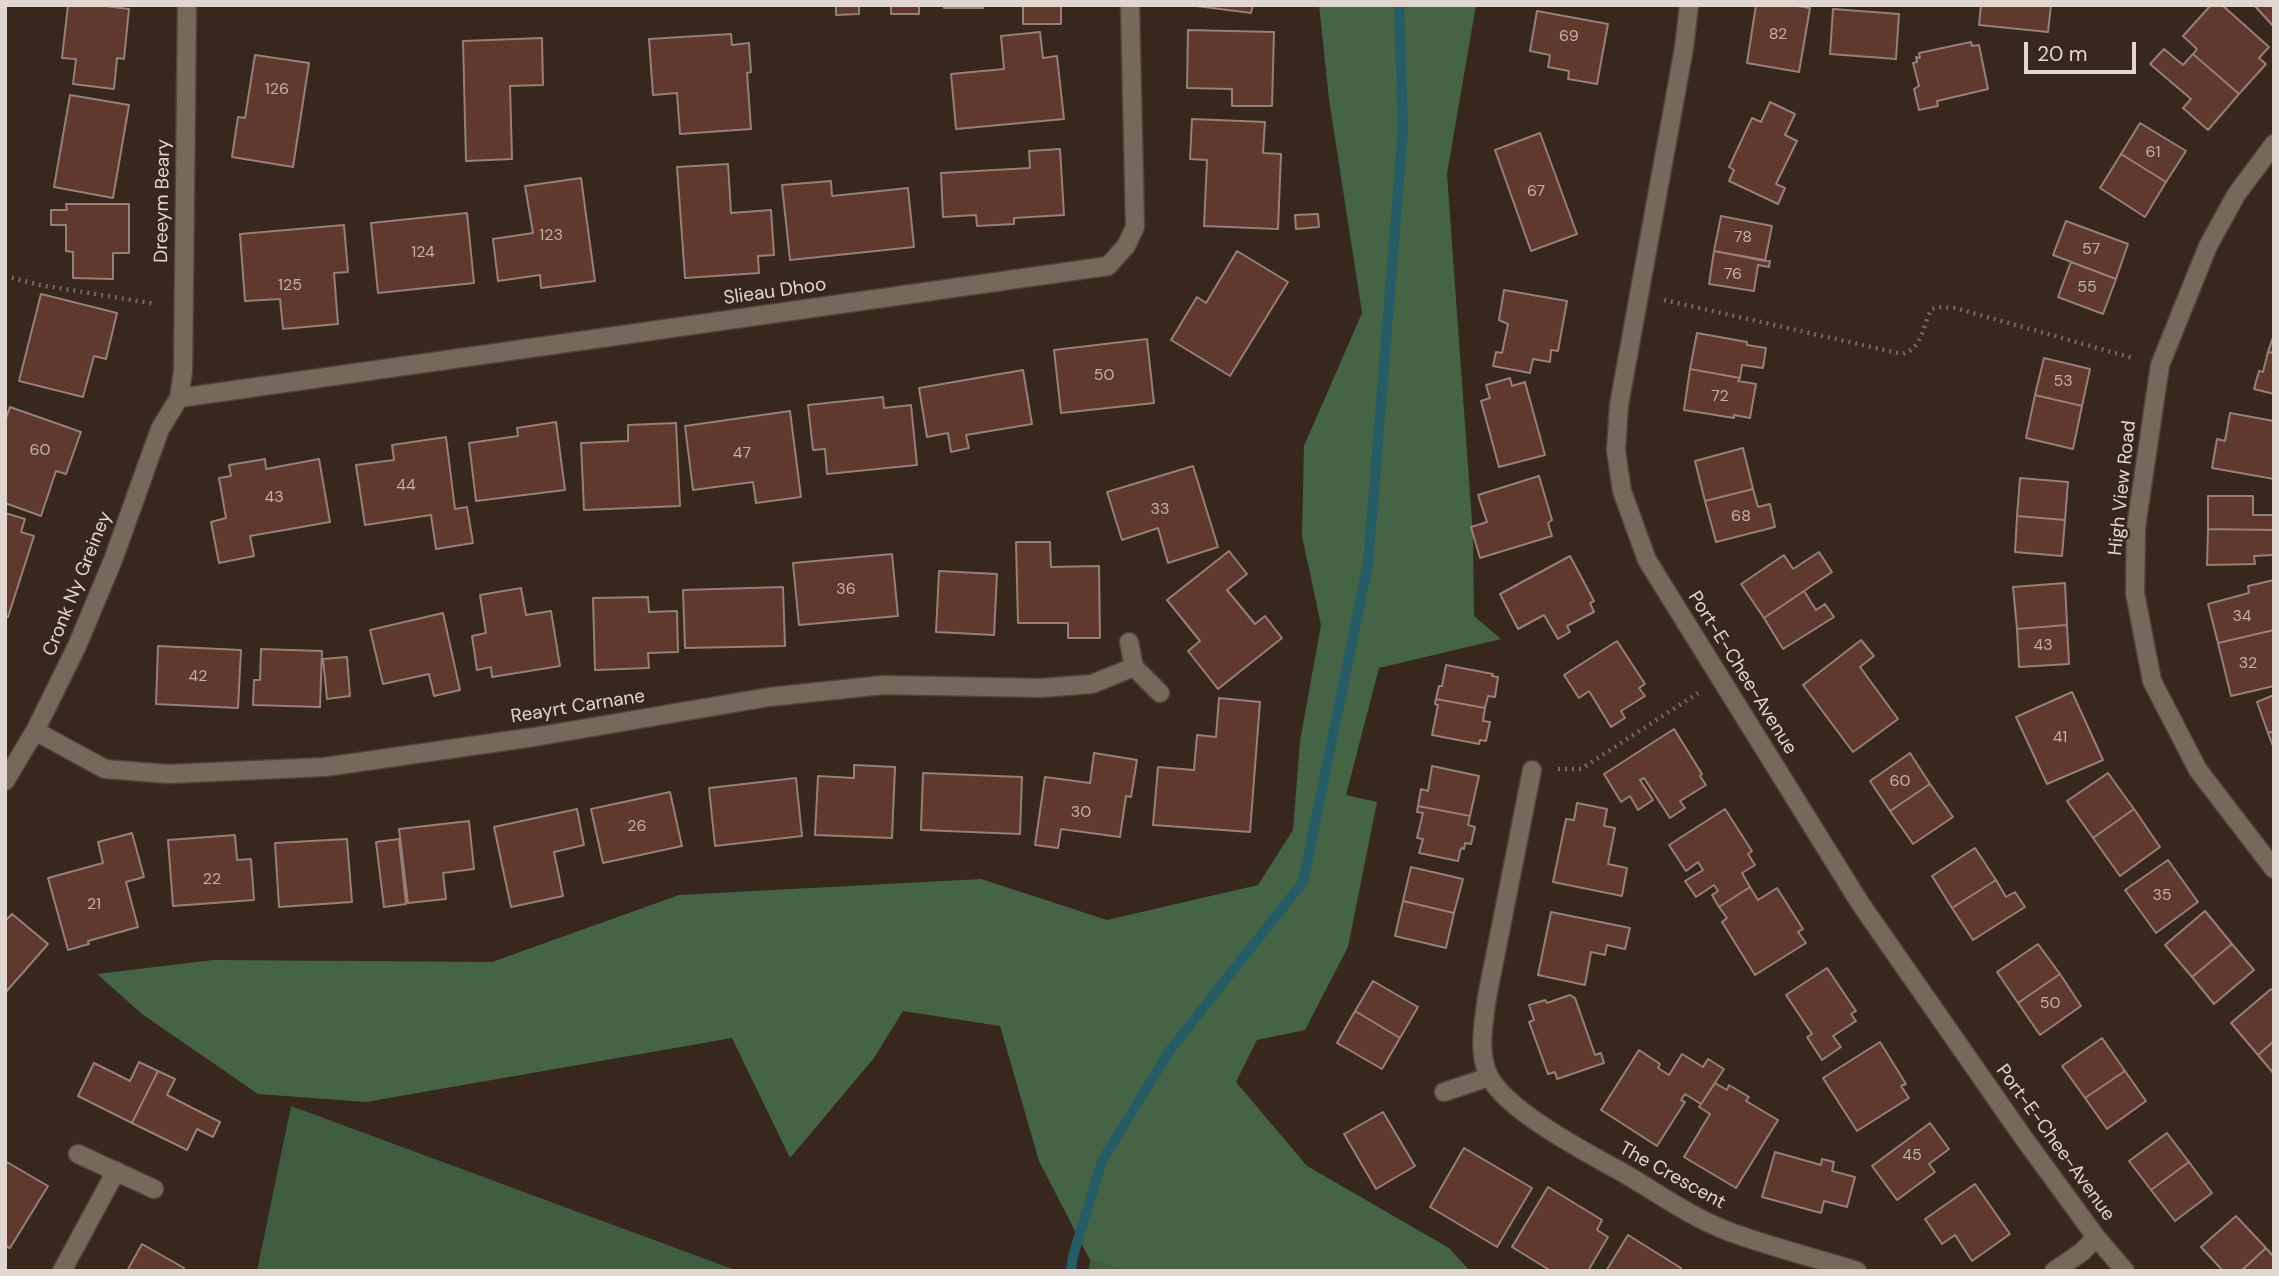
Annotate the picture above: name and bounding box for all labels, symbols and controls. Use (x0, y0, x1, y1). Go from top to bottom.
house number: 82 (1769, 25, 1787, 45)
house number: 69 (1559, 27, 1579, 47)
scale bar (2027, 28, 2139, 72)
text: 20 m (2037, 40, 2088, 68)
house number: 126 (265, 80, 289, 100)
street label: Dreeym Beary (151, 139, 175, 263)
house number: 61 (2145, 143, 2161, 163)
house number: 67 (1527, 182, 1545, 202)
house number: 123 (539, 226, 563, 246)
house number: 78 (1734, 228, 1752, 248)
house number: 57 (2082, 240, 2100, 260)
house number: 124 (411, 243, 435, 263)
house number: 76 (1724, 265, 1742, 285)
street label: Slieau Dhoo (722, 274, 828, 310)
house number: 125 (278, 276, 302, 296)
house number: 55 (2077, 278, 2097, 298)
house number: 50 (1094, 366, 1114, 386)
house number: 53 (2053, 372, 2073, 392)
house number: 72 (1711, 387, 1729, 407)
street label: High View Road (2105, 419, 2141, 557)
house number: 60 (30, 441, 50, 461)
house number: 47 (733, 444, 751, 464)
house number: 44 (396, 476, 416, 496)
house number: 43 (264, 488, 284, 508)
house number: 33 (1151, 500, 1169, 520)
house number: 68 (1731, 507, 1751, 527)
street label: Cronk Ny Greiney (39, 508, 117, 660)
house number: 36 (836, 580, 856, 600)
street label: Port-E-Chee-Avenue (1683, 587, 1801, 759)
house number: 34 (2232, 607, 2252, 627)
house number: 43 (2033, 636, 2053, 656)
house number: 32 (2239, 654, 2257, 674)
house number: 42 (189, 667, 207, 687)
street label: Reayrt Carnane (509, 685, 647, 729)
house number: 41 (2053, 728, 2067, 748)
house number: 60 (1890, 772, 1910, 792)
house number: 30 (1071, 803, 1091, 823)
house number: 26 (627, 817, 647, 837)
house number: 22 (203, 870, 221, 890)
house number: 35 (2152, 886, 2172, 906)
house number: 21 (87, 895, 101, 915)
house number: 50 (2040, 994, 2060, 1014)
street label: Port-E-Chee-Avenue (1991, 1060, 2119, 1226)
street label: The Crescent (1615, 1137, 1729, 1215)
house number: 45 (1902, 1146, 1922, 1166)

